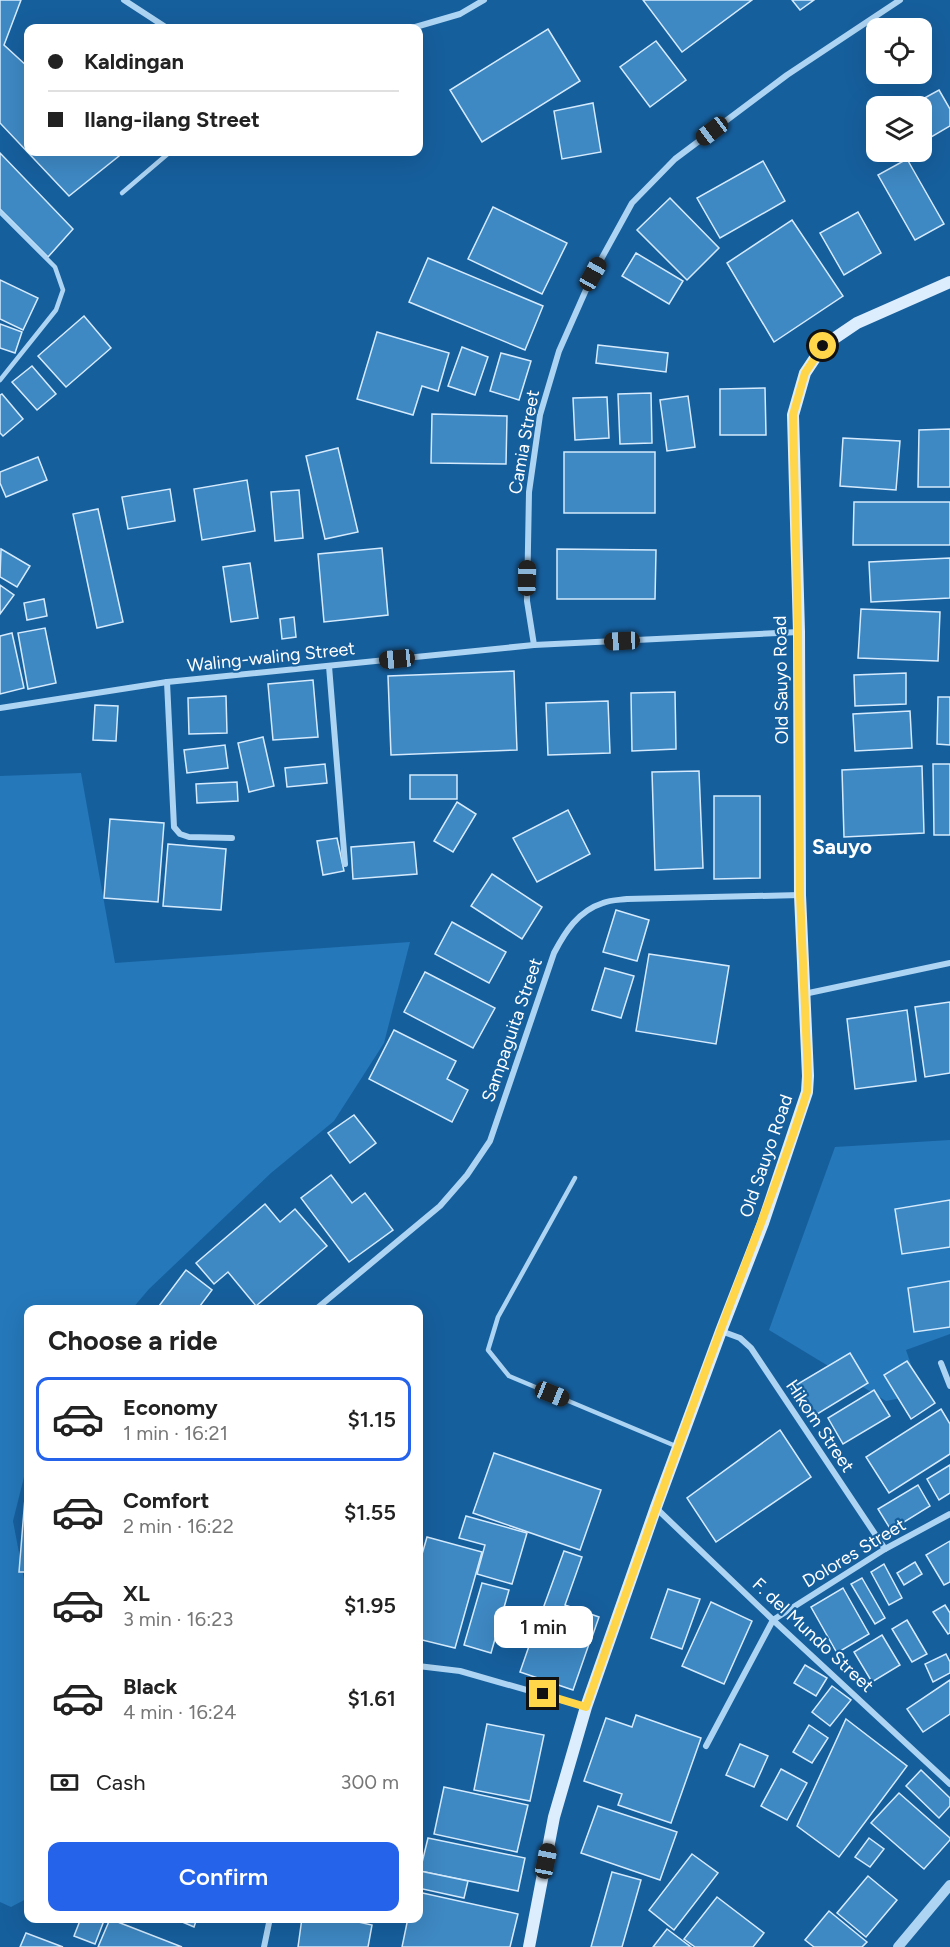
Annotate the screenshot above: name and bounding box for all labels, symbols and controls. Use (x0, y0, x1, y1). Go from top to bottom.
map controls (866, 18, 932, 162)
button: locate (866, 18, 932, 84)
text: Kaldingan (84, 48, 184, 75)
button: layers (866, 96, 932, 162)
text: Ilang-ilang Street (84, 106, 260, 133)
car (692, 113, 732, 149)
car (576, 254, 610, 294)
route start (809, 332, 836, 359)
street label: Camia Street (504, 388, 544, 496)
car (518, 560, 536, 596)
street label: Old Sauyo Road (769, 615, 793, 745)
car (604, 631, 640, 651)
street label: Waling-waling Street (186, 637, 356, 677)
car (378, 648, 416, 670)
district label: Sauyo (812, 834, 872, 859)
street label: Sampaguita Street (477, 955, 547, 1105)
street label: Old Sauyo Road (735, 1092, 797, 1220)
text: Choose a ride (48, 1324, 217, 1357)
street label: Hikom Street (781, 1376, 859, 1477)
car (532, 1379, 572, 1409)
icon: car (51, 1392, 105, 1446)
text: Economy (123, 1394, 218, 1421)
text: $1.15 (347, 1406, 396, 1433)
text: 1 min · 16:21 (123, 1421, 228, 1445)
icon: car (51, 1485, 105, 1539)
text: Comfort (123, 1487, 209, 1514)
text: $1.55 (344, 1499, 396, 1526)
text: 2 min · 16:22 (123, 1514, 234, 1538)
street label: Dolores Street (798, 1514, 910, 1592)
street label: F. del Mundo Street (748, 1573, 878, 1697)
icon: car (51, 1578, 105, 1632)
text: XL (123, 1580, 150, 1607)
text: $1.95 (344, 1592, 396, 1619)
text: 3 min · 16:23 (123, 1607, 233, 1631)
callout: 1 min (494, 1607, 592, 1649)
text: 1 min (520, 1615, 567, 1639)
icon: car (51, 1671, 105, 1725)
text: Black (123, 1673, 177, 1700)
route end (529, 1680, 556, 1707)
text: $1.61 (348, 1685, 396, 1712)
text: 4 min · 16:24 (123, 1700, 236, 1724)
icon: cash (48, 1766, 81, 1799)
text: Cash (96, 1769, 146, 1796)
text: 300 m (341, 1770, 399, 1794)
button: Confirm (48, 1842, 399, 1911)
car (534, 1842, 558, 1880)

